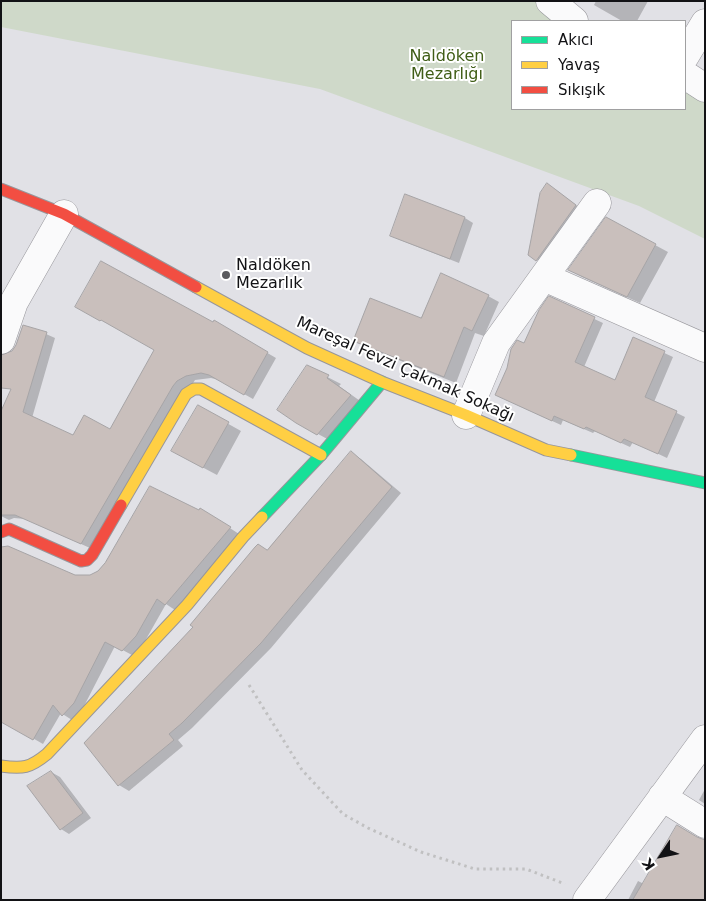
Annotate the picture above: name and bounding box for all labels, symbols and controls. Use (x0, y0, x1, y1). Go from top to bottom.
legend (511, 20, 686, 110)
text: Akıcı (558, 31, 594, 49)
park label: Naldöken Mezarlığı (410, 47, 484, 85)
text: Yavaş (558, 56, 600, 74)
text: Sıkışık (558, 81, 605, 99)
place label: Naldöken Mezarlık (236, 256, 311, 294)
marker: Naldöken Mezarlık (220, 269, 232, 281)
street label: Mareşal Fevzi Çakmak Sokağı (293, 313, 517, 427)
north arrow (636, 831, 686, 881)
text: K (639, 855, 658, 873)

